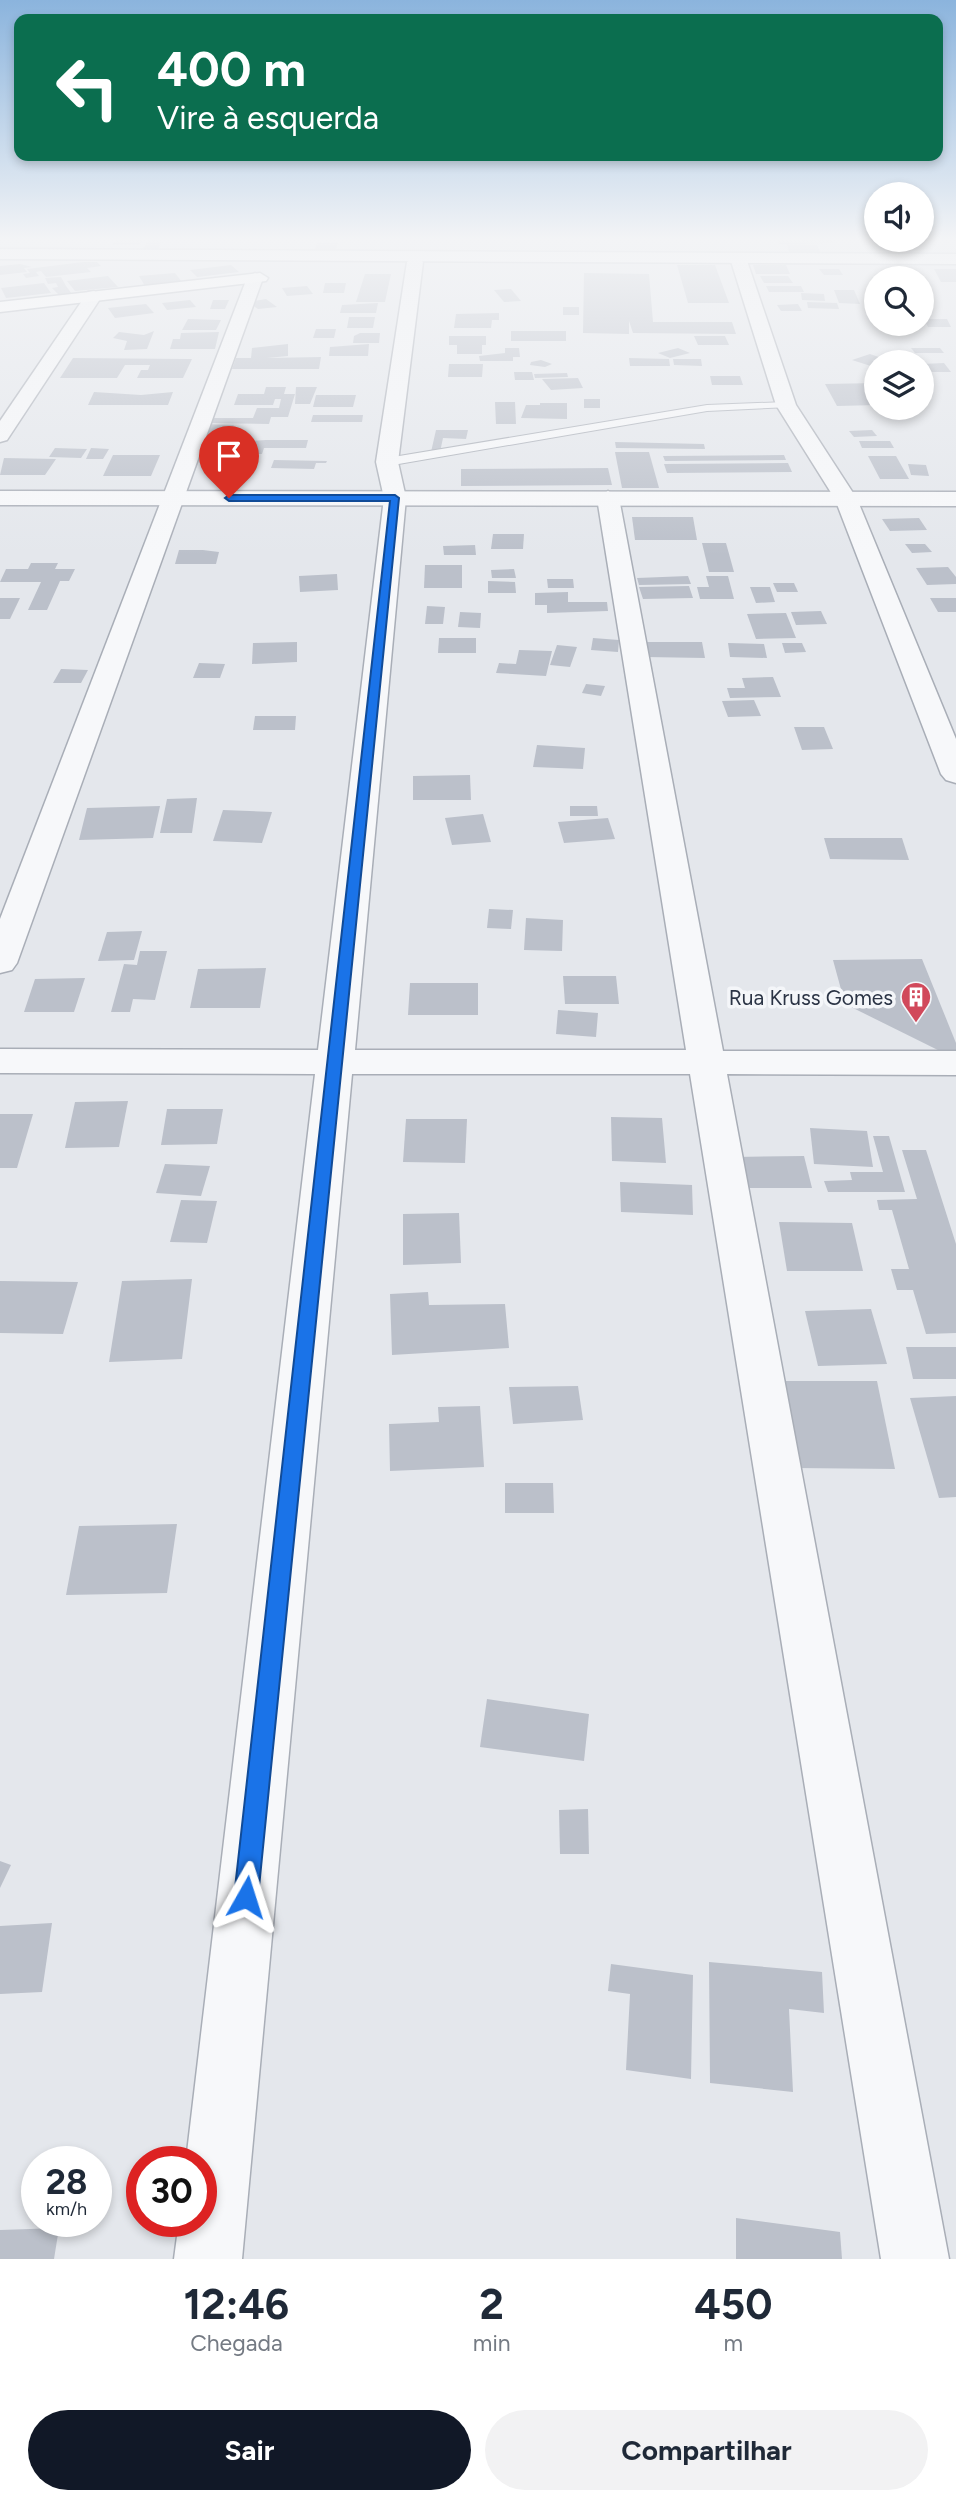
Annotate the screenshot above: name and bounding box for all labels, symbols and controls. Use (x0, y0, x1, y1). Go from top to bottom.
text: 400 m (157, 39, 306, 98)
icon: left (42, 42, 133, 133)
text: Vire à esquerda (157, 99, 379, 137)
map controls (864, 182, 934, 420)
button: sound (864, 182, 934, 252)
button: search (864, 266, 934, 336)
button: layers (864, 350, 934, 420)
pin (199, 426, 259, 498)
icon: arrive (210, 437, 248, 475)
building icon: Rua Kruss Gomes (899, 980, 933, 1024)
place label: Rua Kruss Gomes (729, 985, 893, 1010)
position arrow (209, 1860, 283, 1934)
speed limit sign: 30 (126, 2146, 217, 2237)
text: 28 (46, 2161, 87, 2203)
text: km/h (46, 2198, 87, 2220)
text: 12:46 (184, 2279, 289, 2330)
text: 2 (480, 2279, 504, 2330)
text: 450 (694, 2279, 772, 2330)
text: Chegada (190, 2329, 283, 2357)
text: min (473, 2329, 511, 2357)
text: m (723, 2329, 743, 2357)
button: Sair (28, 2410, 471, 2490)
button: Compartilhar (485, 2410, 928, 2490)

